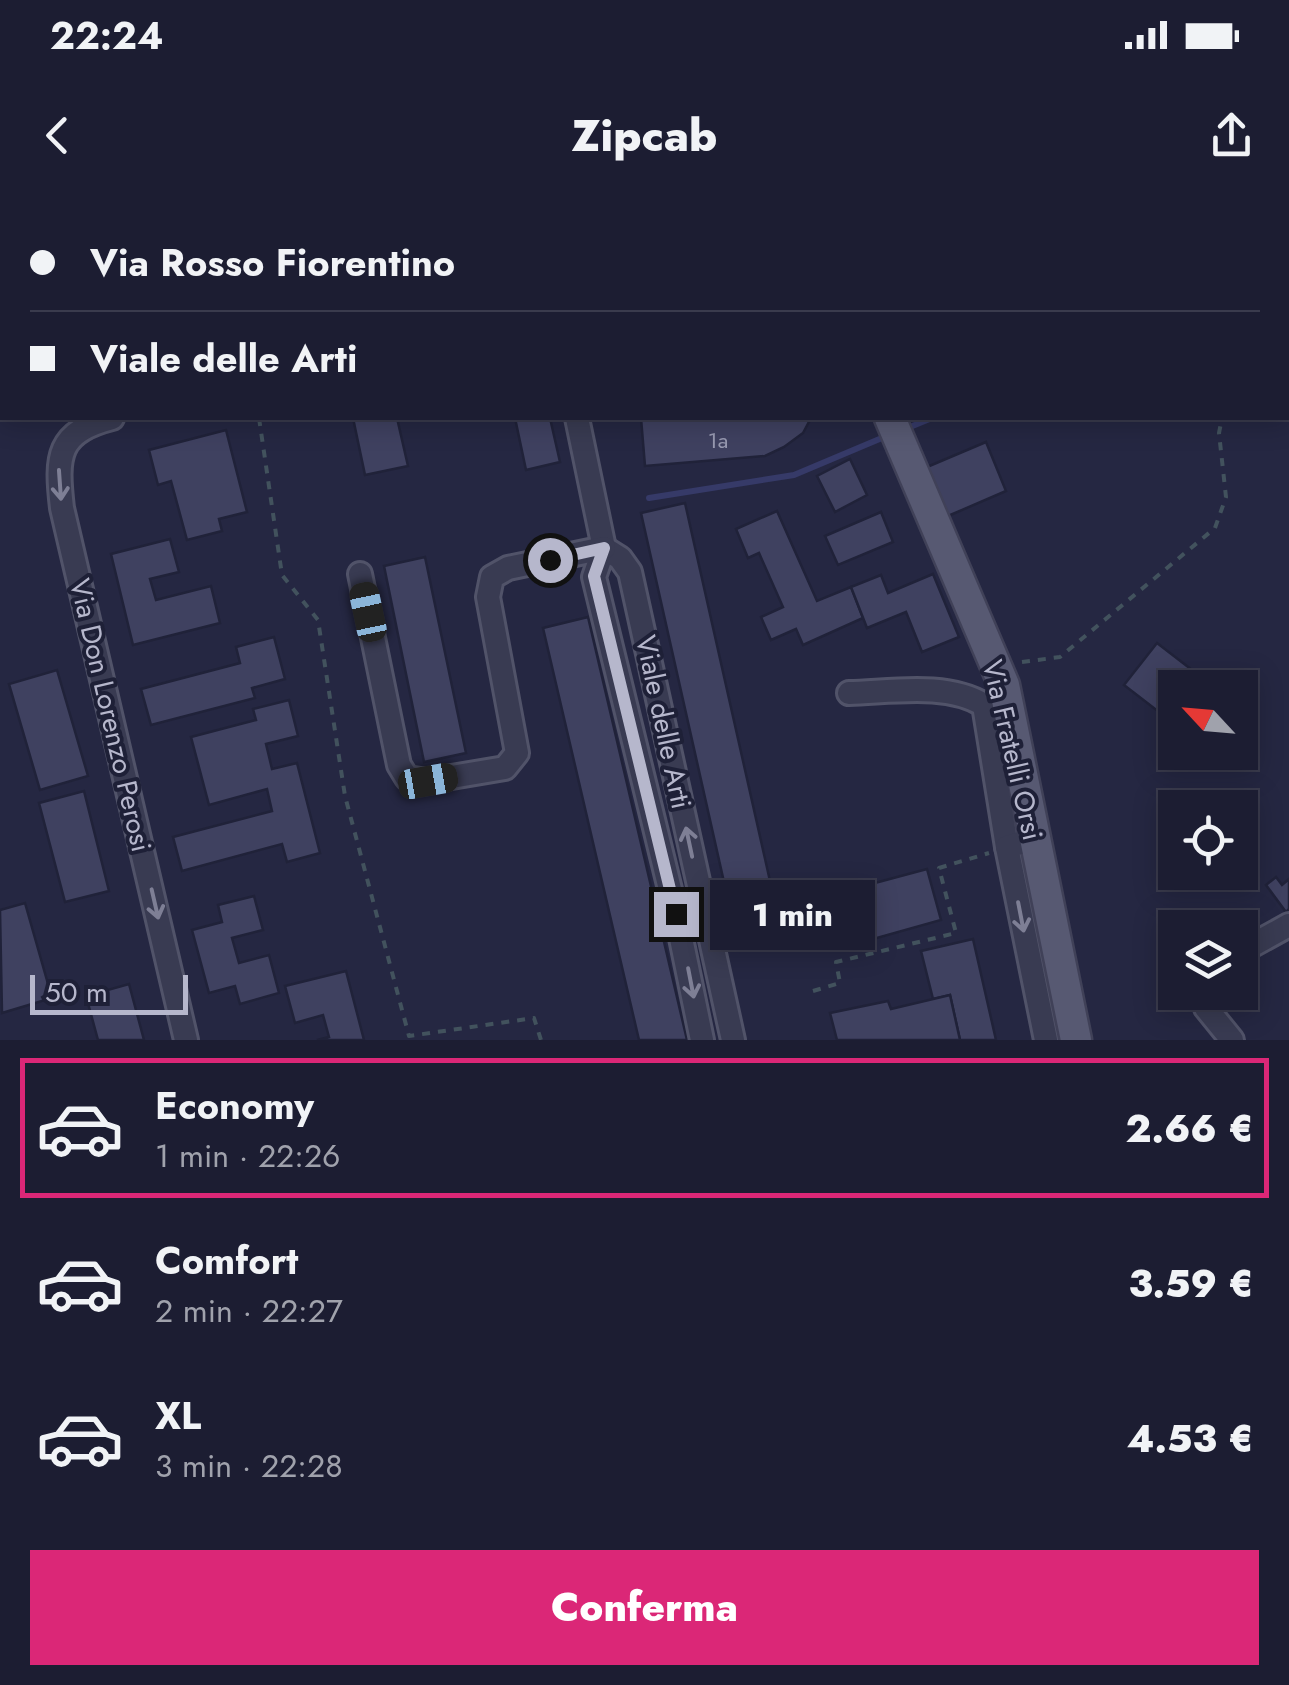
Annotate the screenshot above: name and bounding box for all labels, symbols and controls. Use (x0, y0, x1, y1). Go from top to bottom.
text: 22:24 (50, 8, 164, 63)
text: Zipcab (572, 103, 717, 168)
icon: back (30, 108, 85, 163)
icon: share (1204, 108, 1259, 163)
text: Via Rosso Fiorentino (90, 235, 455, 290)
text: Viale delle Arti (90, 331, 357, 386)
house number: 1a (708, 424, 728, 456)
one-way arrow (51, 468, 70, 500)
route start (528, 538, 573, 583)
street label: Via Don Lorenzo Perosi (59, 574, 162, 856)
car (347, 580, 389, 644)
street label: Viale delle Arti (625, 631, 702, 813)
street label: Via Fratelli Orsi (972, 656, 1053, 844)
north arrow (1158, 670, 1258, 770)
map controls (1158, 670, 1258, 1010)
car (396, 761, 460, 801)
button: locate (1158, 790, 1258, 890)
one-way arrow (678, 827, 697, 859)
callout: 1 min (711, 879, 876, 949)
one-way arrow (147, 887, 165, 919)
route end (654, 892, 699, 937)
text: 1 min (752, 892, 833, 938)
one-way arrow (1013, 900, 1032, 932)
button: layers (1158, 910, 1258, 1010)
one-way arrow (682, 966, 701, 998)
scale bar (30, 970, 188, 1014)
text: 50 m (45, 972, 108, 1013)
text: Economy (155, 1078, 314, 1133)
icon: car (35, 1083, 125, 1173)
text: 2.66 € (1125, 1101, 1254, 1156)
text: 1 min · 22:26 (155, 1133, 341, 1179)
text: Comfort (155, 1233, 298, 1288)
icon: car (35, 1238, 125, 1328)
text: 3.59 € (1129, 1256, 1254, 1311)
text: 2 min · 22:27 (155, 1288, 343, 1334)
text: XL (155, 1388, 201, 1443)
icon: car (35, 1393, 125, 1483)
text: 4.53 € (1127, 1411, 1254, 1466)
text: 3 min · 22:28 (155, 1443, 343, 1489)
button: Conferma (30, 1550, 1259, 1665)

